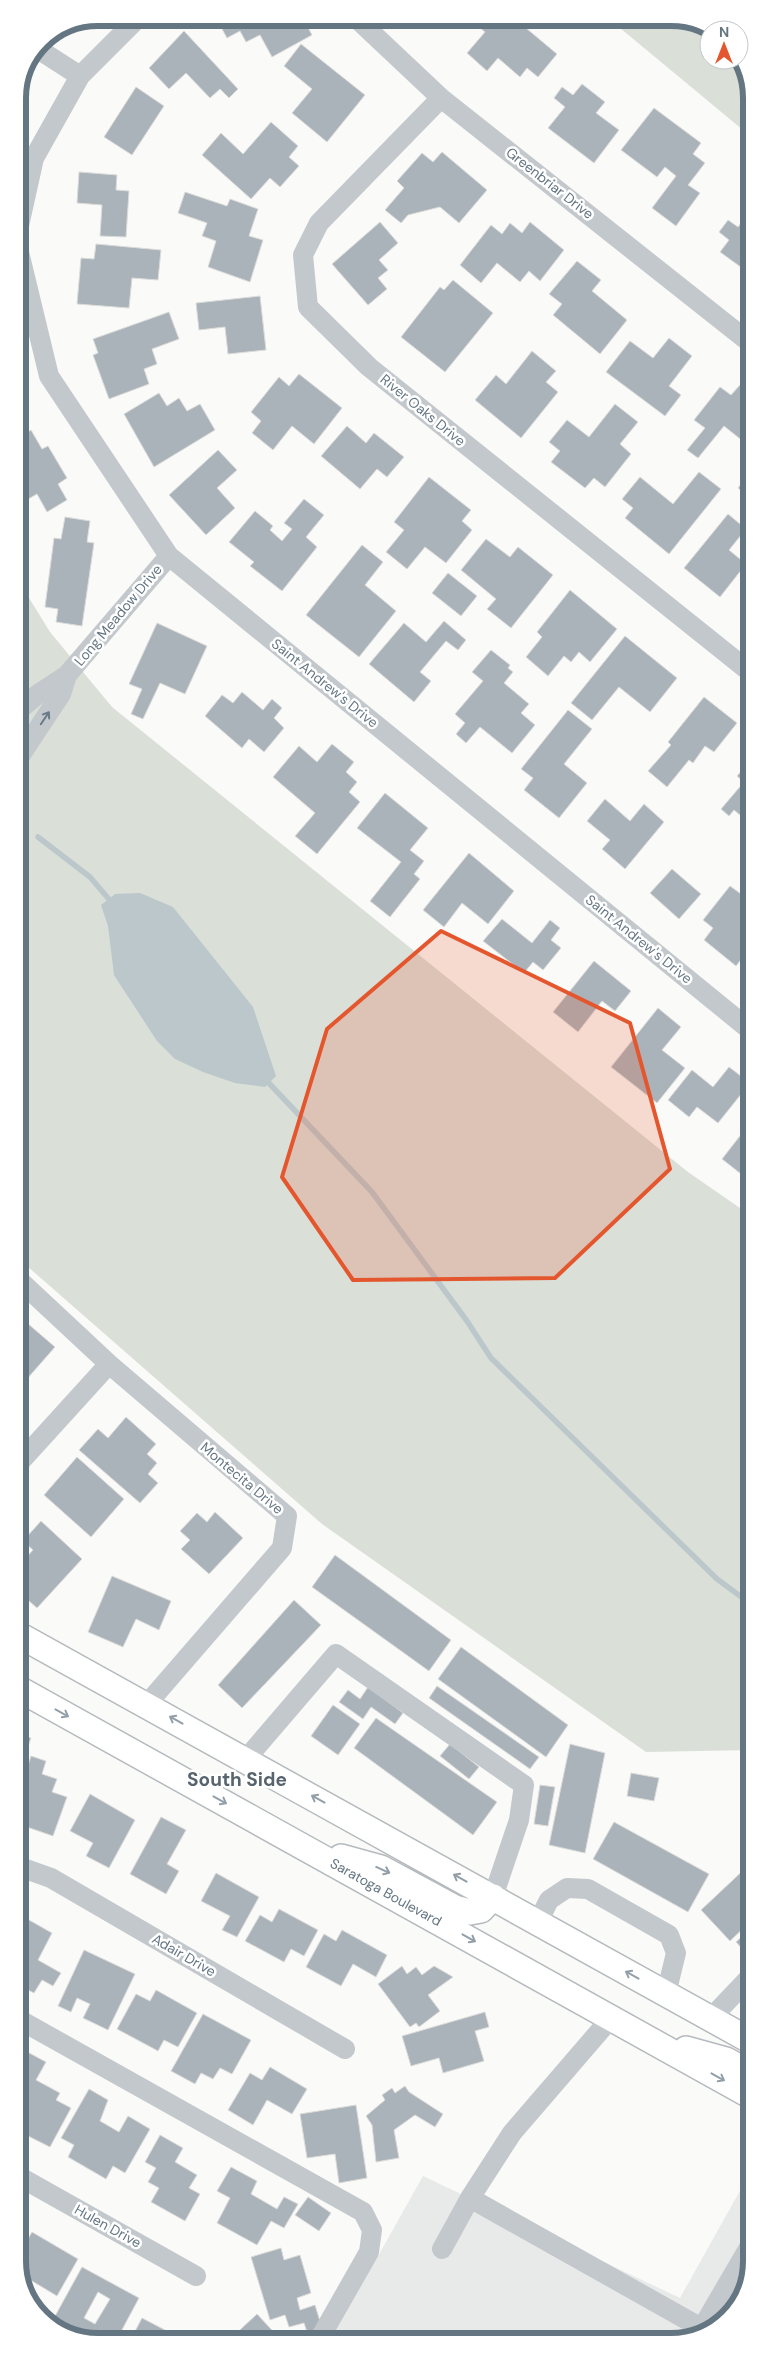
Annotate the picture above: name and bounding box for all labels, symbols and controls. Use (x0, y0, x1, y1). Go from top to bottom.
north arrow (699, 20, 749, 70)
text: N (719, 23, 729, 41)
street label: Greenbriar Drive (503, 143, 598, 223)
street label: River Oaks Drive (377, 370, 469, 450)
street label: Long Meadow Drive (70, 561, 166, 669)
street label: Saint Andrew's Drive (268, 635, 382, 732)
one-way arrow (40, 711, 51, 725)
street label: Saint Andrew's Drive (582, 891, 696, 988)
street label: Montecita Drive (197, 1438, 287, 1518)
one-way arrow (54, 1708, 69, 1718)
one-way arrow (168, 1715, 183, 1725)
district label: South Side (187, 1767, 287, 1792)
one-way arrow (310, 1794, 325, 1804)
one-way arrow (212, 1795, 227, 1805)
street label: Saratoga Boulevard (327, 1854, 445, 1930)
one-way arrow (375, 1865, 390, 1875)
one-way arrow (452, 1873, 467, 1883)
street label: Adair Drive (149, 1930, 219, 1980)
one-way arrow (461, 1934, 475, 1944)
one-way arrow (625, 1969, 640, 1979)
one-way arrow (710, 2073, 724, 2083)
street label: Hulen Drive (71, 2200, 145, 2252)

